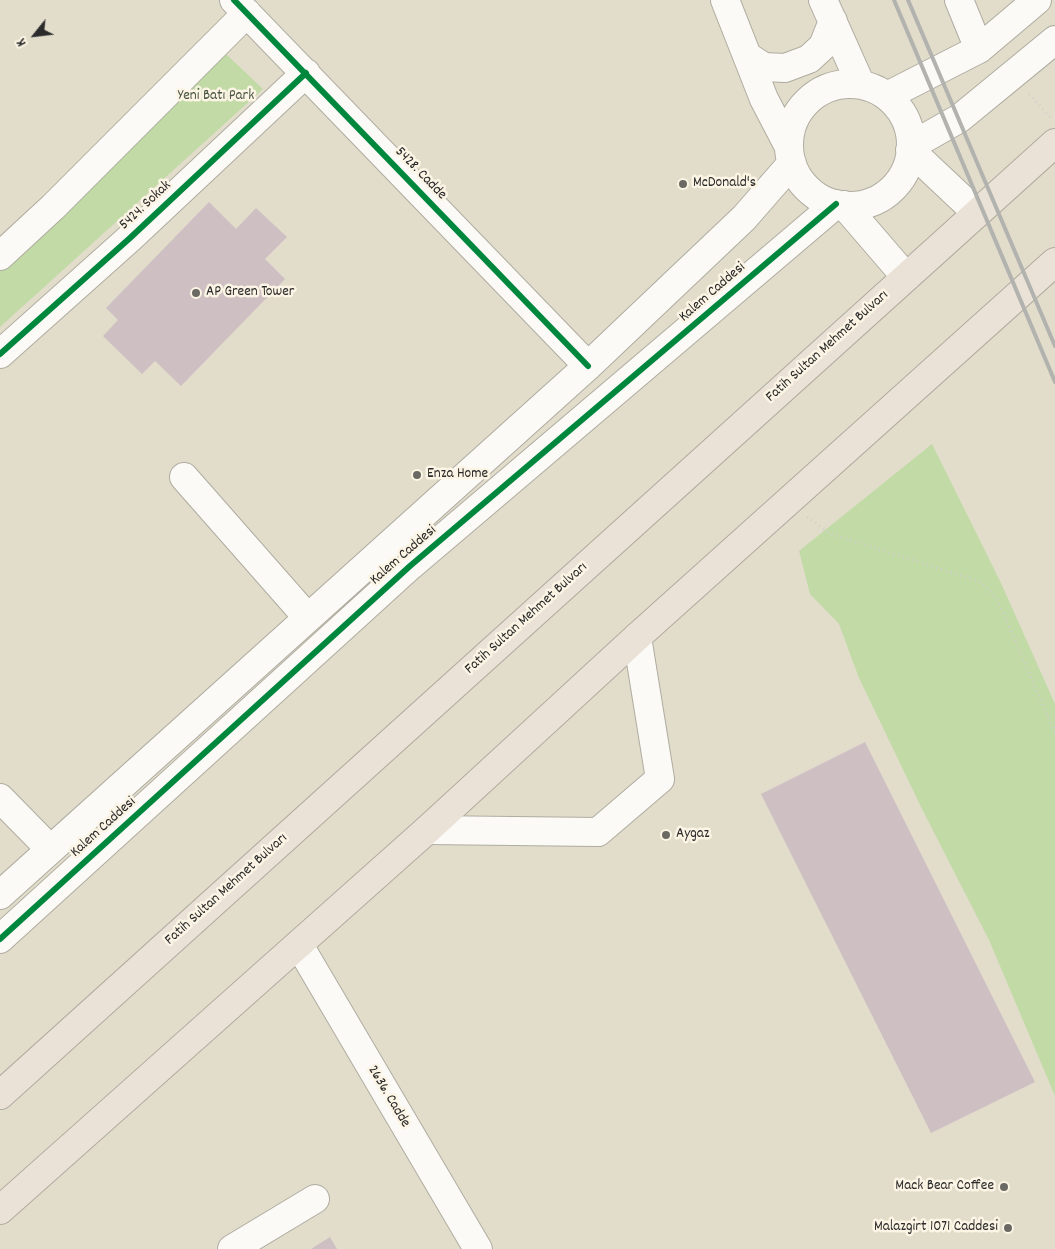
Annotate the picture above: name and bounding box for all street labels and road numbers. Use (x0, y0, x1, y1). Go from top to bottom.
street label: 5428. Cadde (390, 144, 450, 204)
street label: 5424. Sokak (116, 177, 176, 235)
street label: Kalem Caddesi (676, 259, 750, 327)
street label: Fatih Sultan Mehmet Bulvarı (763, 287, 893, 407)
street label: Kalem Caddesi (367, 522, 441, 590)
street label: Fatih Sultan Mehmet Bulvarı (462, 559, 592, 679)
street label: Kalem Caddesi (67, 794, 141, 862)
street label: Fatih Sultan Mehmet Bulvarı (162, 830, 292, 950)
street label: 2636. Cadde (363, 1063, 413, 1131)

